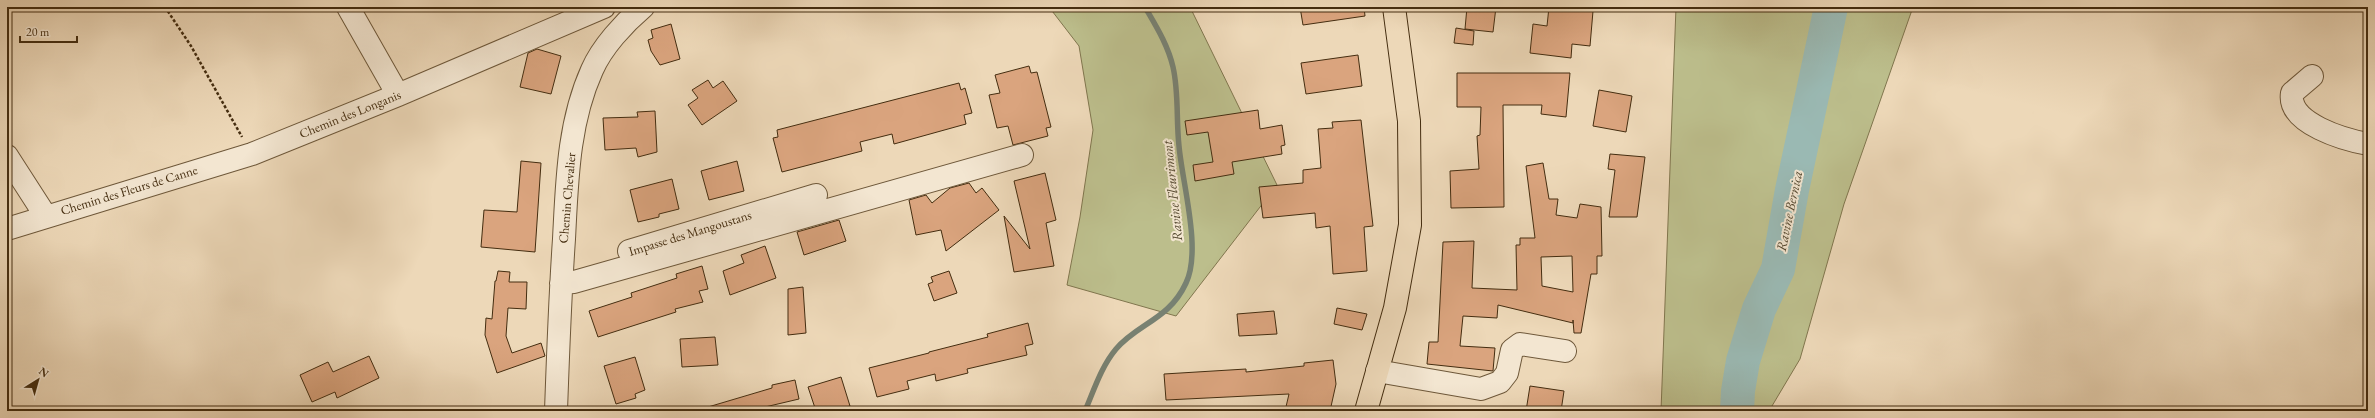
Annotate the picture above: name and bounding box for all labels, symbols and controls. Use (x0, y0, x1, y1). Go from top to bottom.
scale bar (20, 18, 77, 44)
text: 20 m (26, 24, 50, 40)
street label: Chemin des Longanis (297, 86, 403, 142)
water label: Ravine Fleurimont (1158, 139, 1186, 242)
street label: Chemin Chevalier (555, 151, 579, 244)
street label: Chemin des Fleurs de Canne (58, 161, 200, 219)
water label: Ravine Bernica (1772, 169, 1806, 253)
street label: Impasse des Mangoustans (626, 206, 754, 260)
north arrow (18, 360, 58, 400)
text: N (36, 364, 52, 380)

